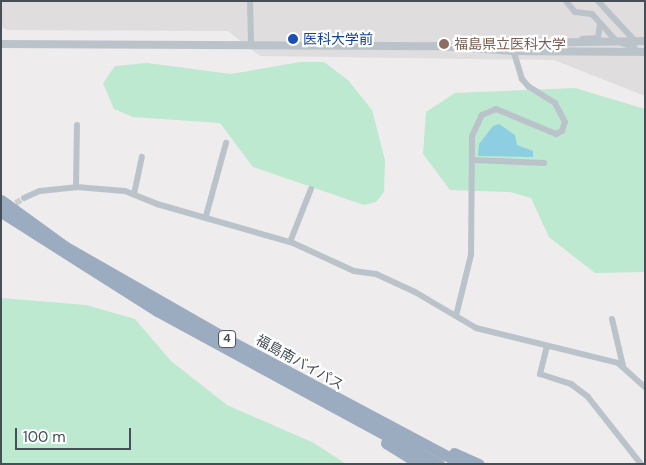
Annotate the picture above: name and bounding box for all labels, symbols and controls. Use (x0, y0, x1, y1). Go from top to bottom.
place label: 医科大学前 (303, 31, 373, 47)
marker: 医科大学前 (287, 33, 299, 45)
place label: 福島県立医科大学 (454, 36, 566, 52)
marker: 福島県立医科大学 (438, 38, 450, 50)
road number: 4 (217, 329, 237, 348)
street label: 福島南バイパス (253, 331, 347, 393)
scale bar (18, 418, 134, 450)
text: 100 m (23, 427, 66, 447)

